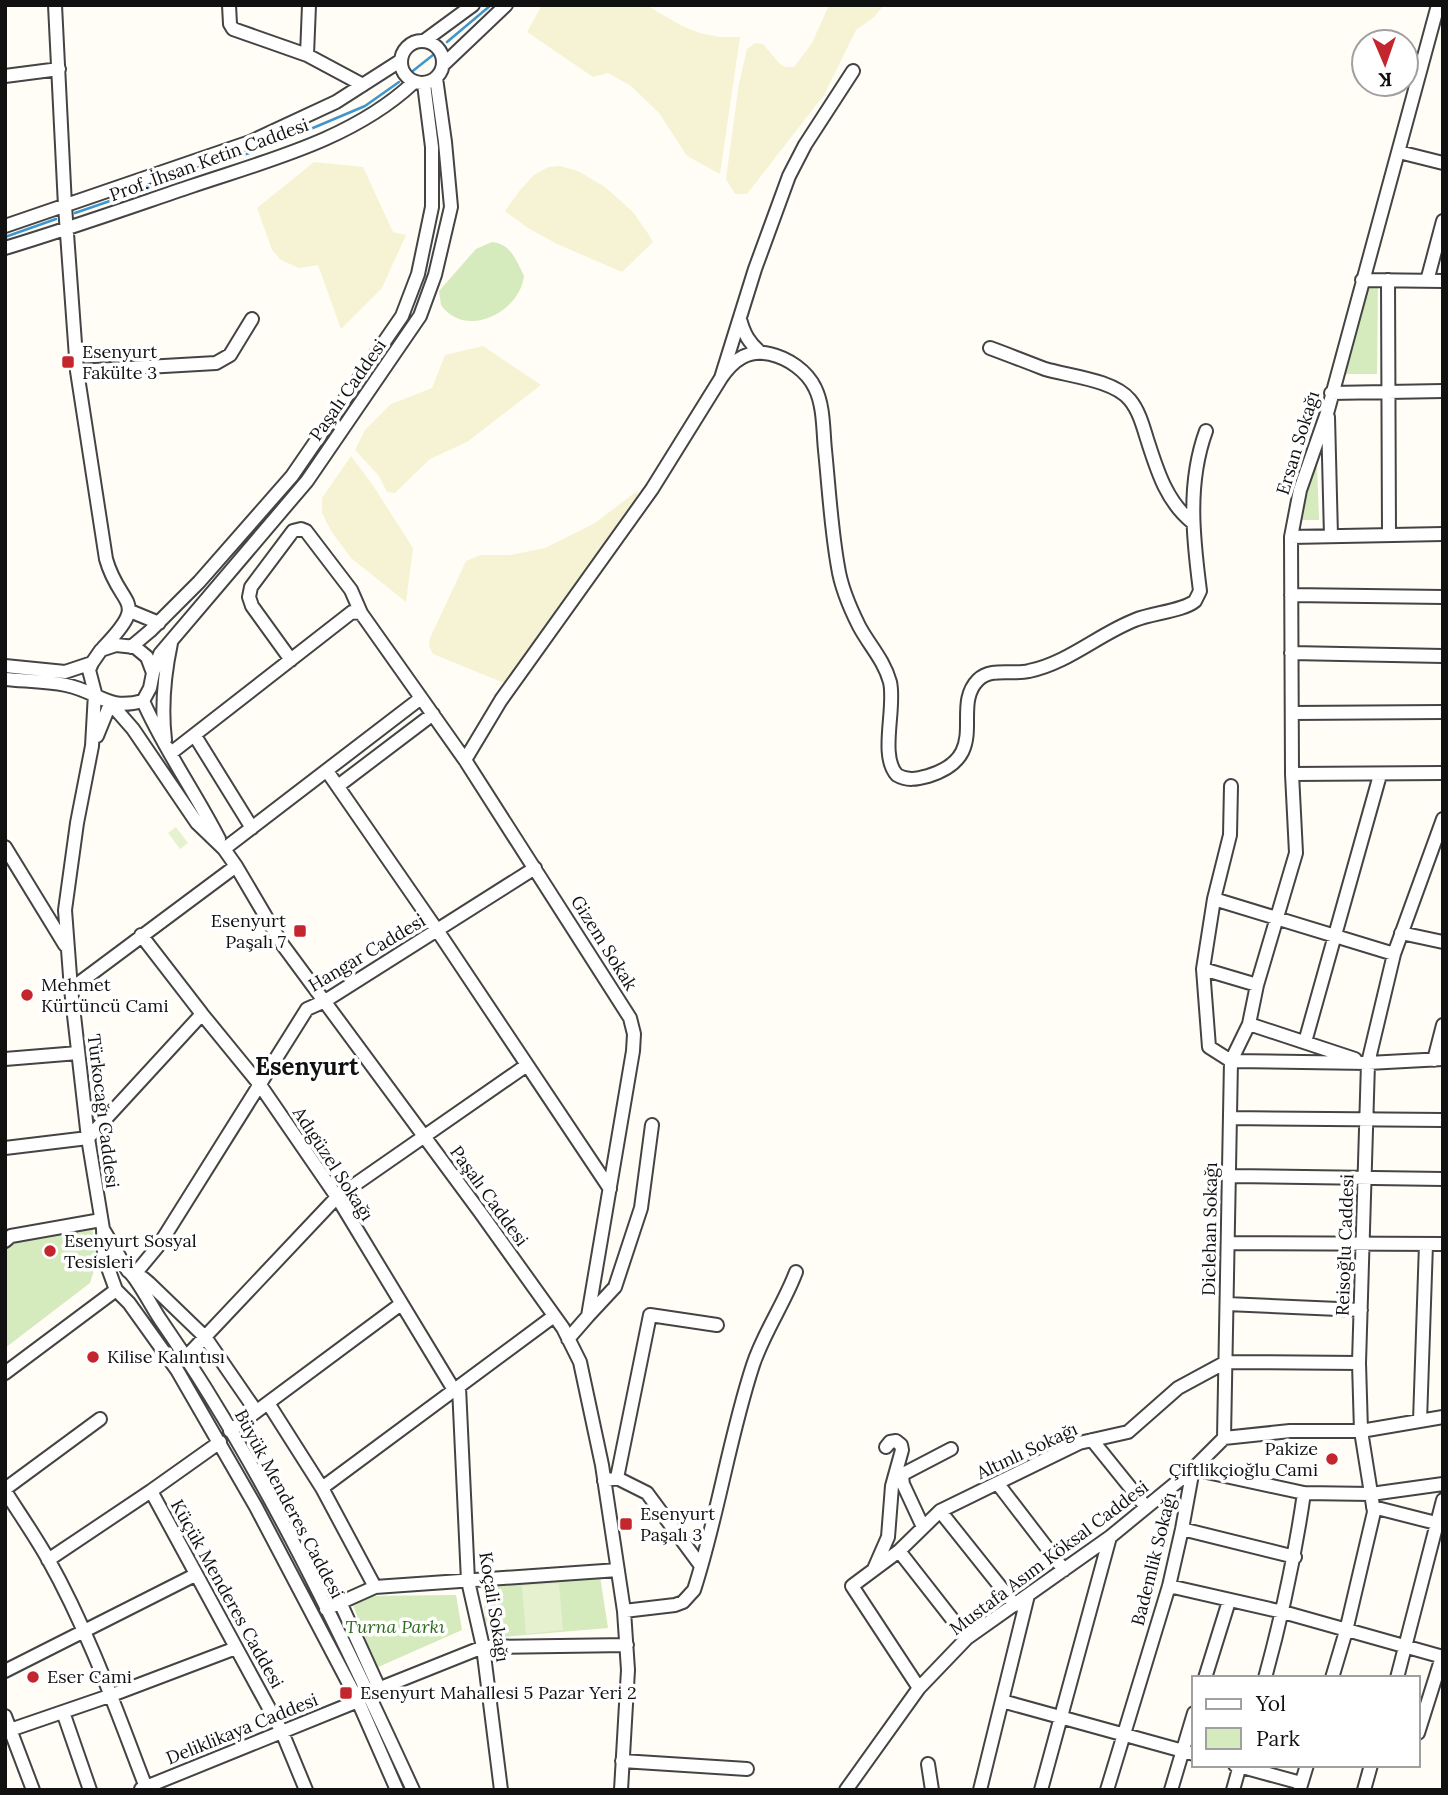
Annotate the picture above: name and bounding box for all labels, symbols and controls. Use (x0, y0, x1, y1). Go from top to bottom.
north arrow (1350, 28, 1420, 98)
text: K (1378, 68, 1393, 92)
street label: Prof. İhsan Ketin Caddesi (106, 113, 312, 206)
street label: Paşalı Caddesi (304, 334, 391, 445)
place label: Esenyurt Fakülte 3 (82, 340, 157, 384)
marker: Esenyurt Fakülte 3 (60, 354, 76, 370)
street label: Ersan Sokağı (1271, 388, 1324, 498)
street label: Gizem Sokak (566, 891, 643, 995)
place label: Esenyurt Paşalı 7 (211, 909, 286, 953)
street label: Hangar Caddesi (304, 909, 429, 997)
marker: Esenyurt Paşalı 7 (292, 923, 308, 939)
place label: Mehmet Kürtüncü Cami (41, 973, 169, 1017)
marker: Mehmet Kürtüncü Cami (19, 987, 35, 1003)
street label: Türkocağı Caddesi (83, 1032, 124, 1189)
district label: Esenyurt (255, 1051, 360, 1082)
street label: Adıgüzel Sokağı (287, 1102, 379, 1225)
street label: Paşalı Caddesi (445, 1141, 534, 1251)
street label: Diclehan Sokağı (1197, 1162, 1222, 1296)
street label: Reisoğlu Caddesi (1331, 1174, 1358, 1316)
place label: Esenyurt Sosyal Tesisleri (64, 1229, 197, 1273)
marker: Esenyurt Sosyal Tesisleri (42, 1243, 58, 1259)
place label: Kilise Kalıntısı (107, 1345, 225, 1368)
marker: Kilise Kalıntısı (85, 1349, 101, 1365)
street label: Büyük Menderes Caddesi (230, 1405, 349, 1602)
street label: Altınlı Sokağı (972, 1417, 1081, 1484)
place label: Pakize Çiftlikçioğlu Cami (1169, 1437, 1318, 1481)
marker: Pakize Çiftlikçioğlu Cami (1324, 1451, 1340, 1467)
street label: Mustafa Asım Köksal Caddesi (945, 1475, 1153, 1640)
street label: Bademlik Sokağı (1126, 1490, 1181, 1628)
street label: Küçük Menderes Caddesi (166, 1495, 289, 1692)
place label: Esenyurt Paşalı 3 (640, 1502, 715, 1546)
marker: Esenyurt Paşalı 3 (618, 1516, 634, 1532)
street label: Koçali Sokağı (474, 1550, 515, 1664)
park label: Turna Parkı (345, 1615, 445, 1638)
place label: Eser Cami (47, 1665, 132, 1688)
marker: Eser Cami (25, 1669, 41, 1685)
legend (1192, 1676, 1420, 1767)
place label: Esenyurt Mahallesi 5 Pazar Yeri 2 (360, 1681, 637, 1704)
marker: Esenyurt Mahallesi 5 Pazar Yeri 2 (338, 1685, 354, 1701)
street label: Deliklikaya Caddesi (163, 1688, 321, 1769)
text: Yol (1255, 1690, 1286, 1717)
text: Park (1256, 1725, 1300, 1752)

